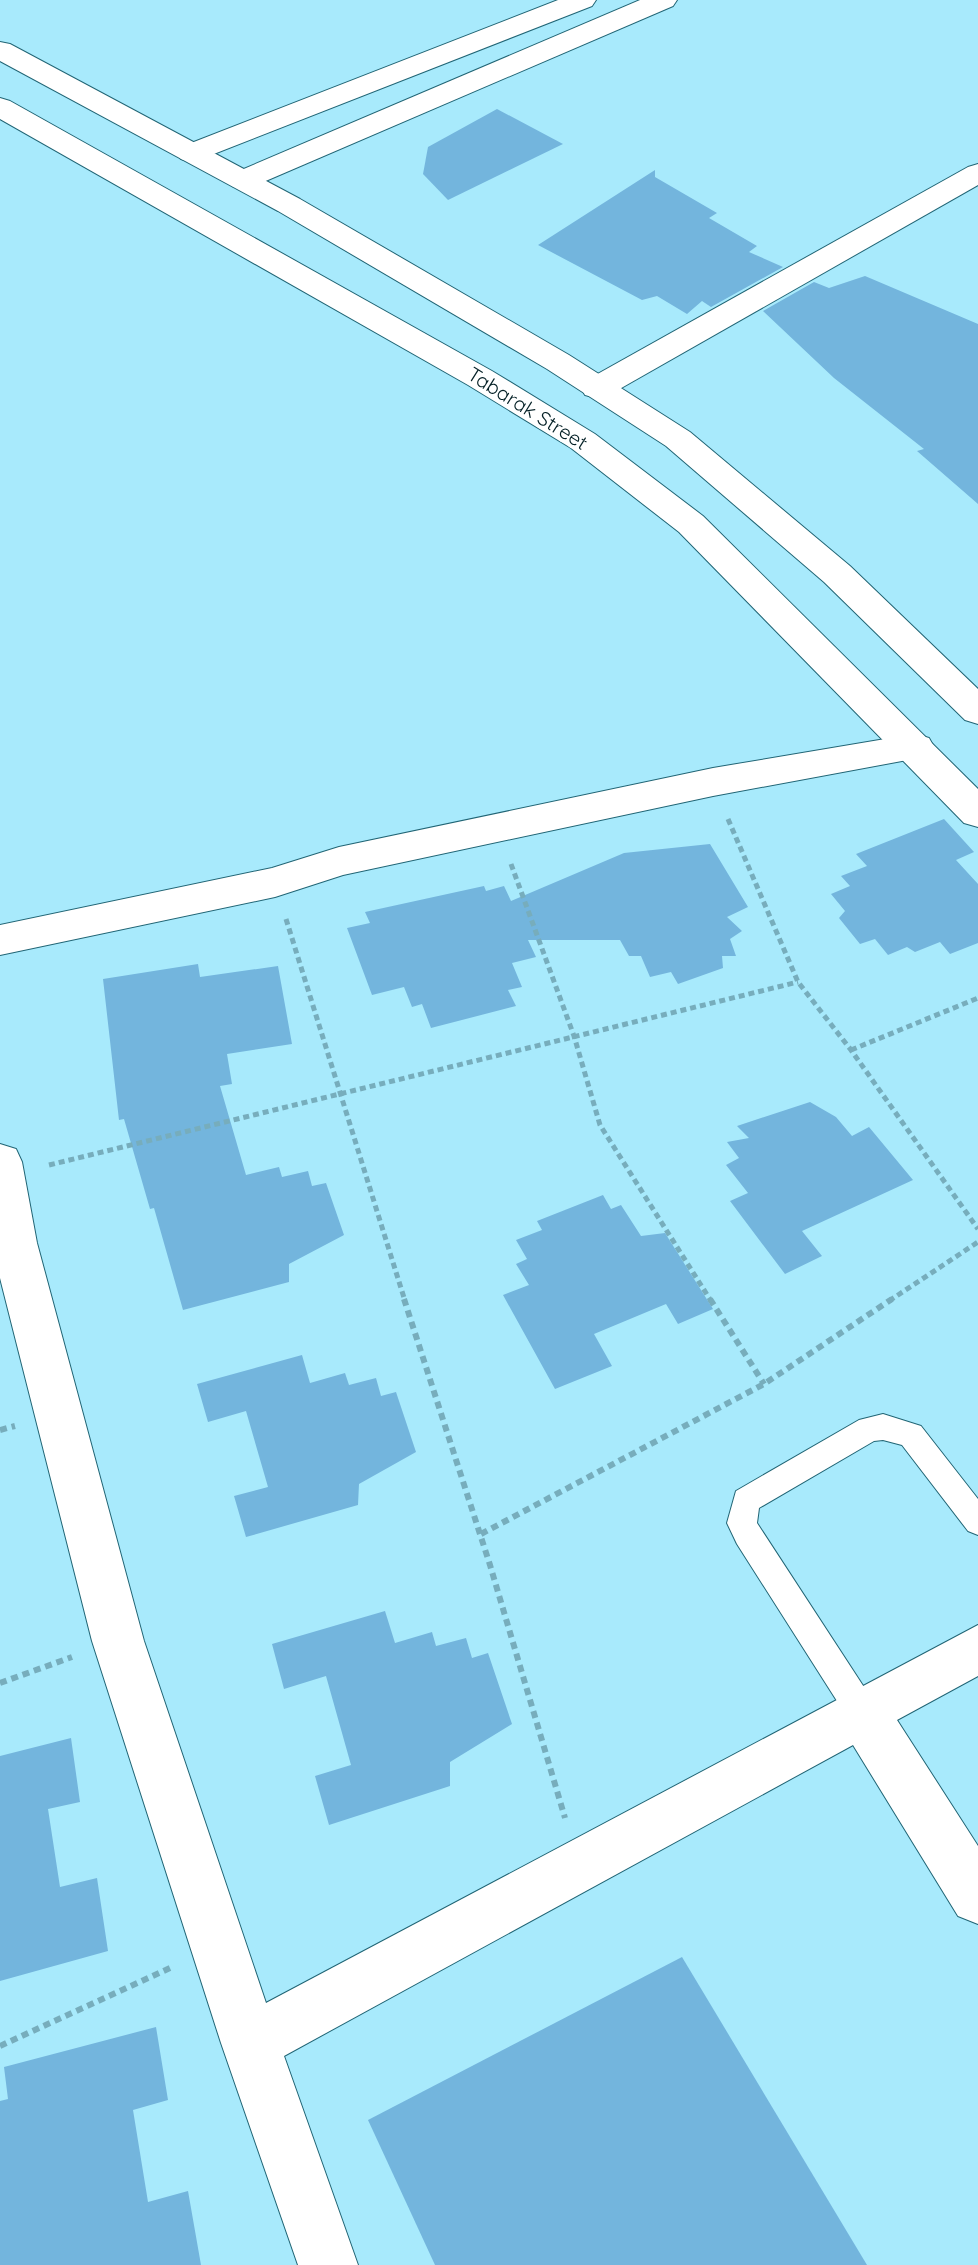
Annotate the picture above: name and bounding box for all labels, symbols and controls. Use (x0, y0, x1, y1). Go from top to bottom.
street label: Tabarak Street (463, 361, 593, 455)

